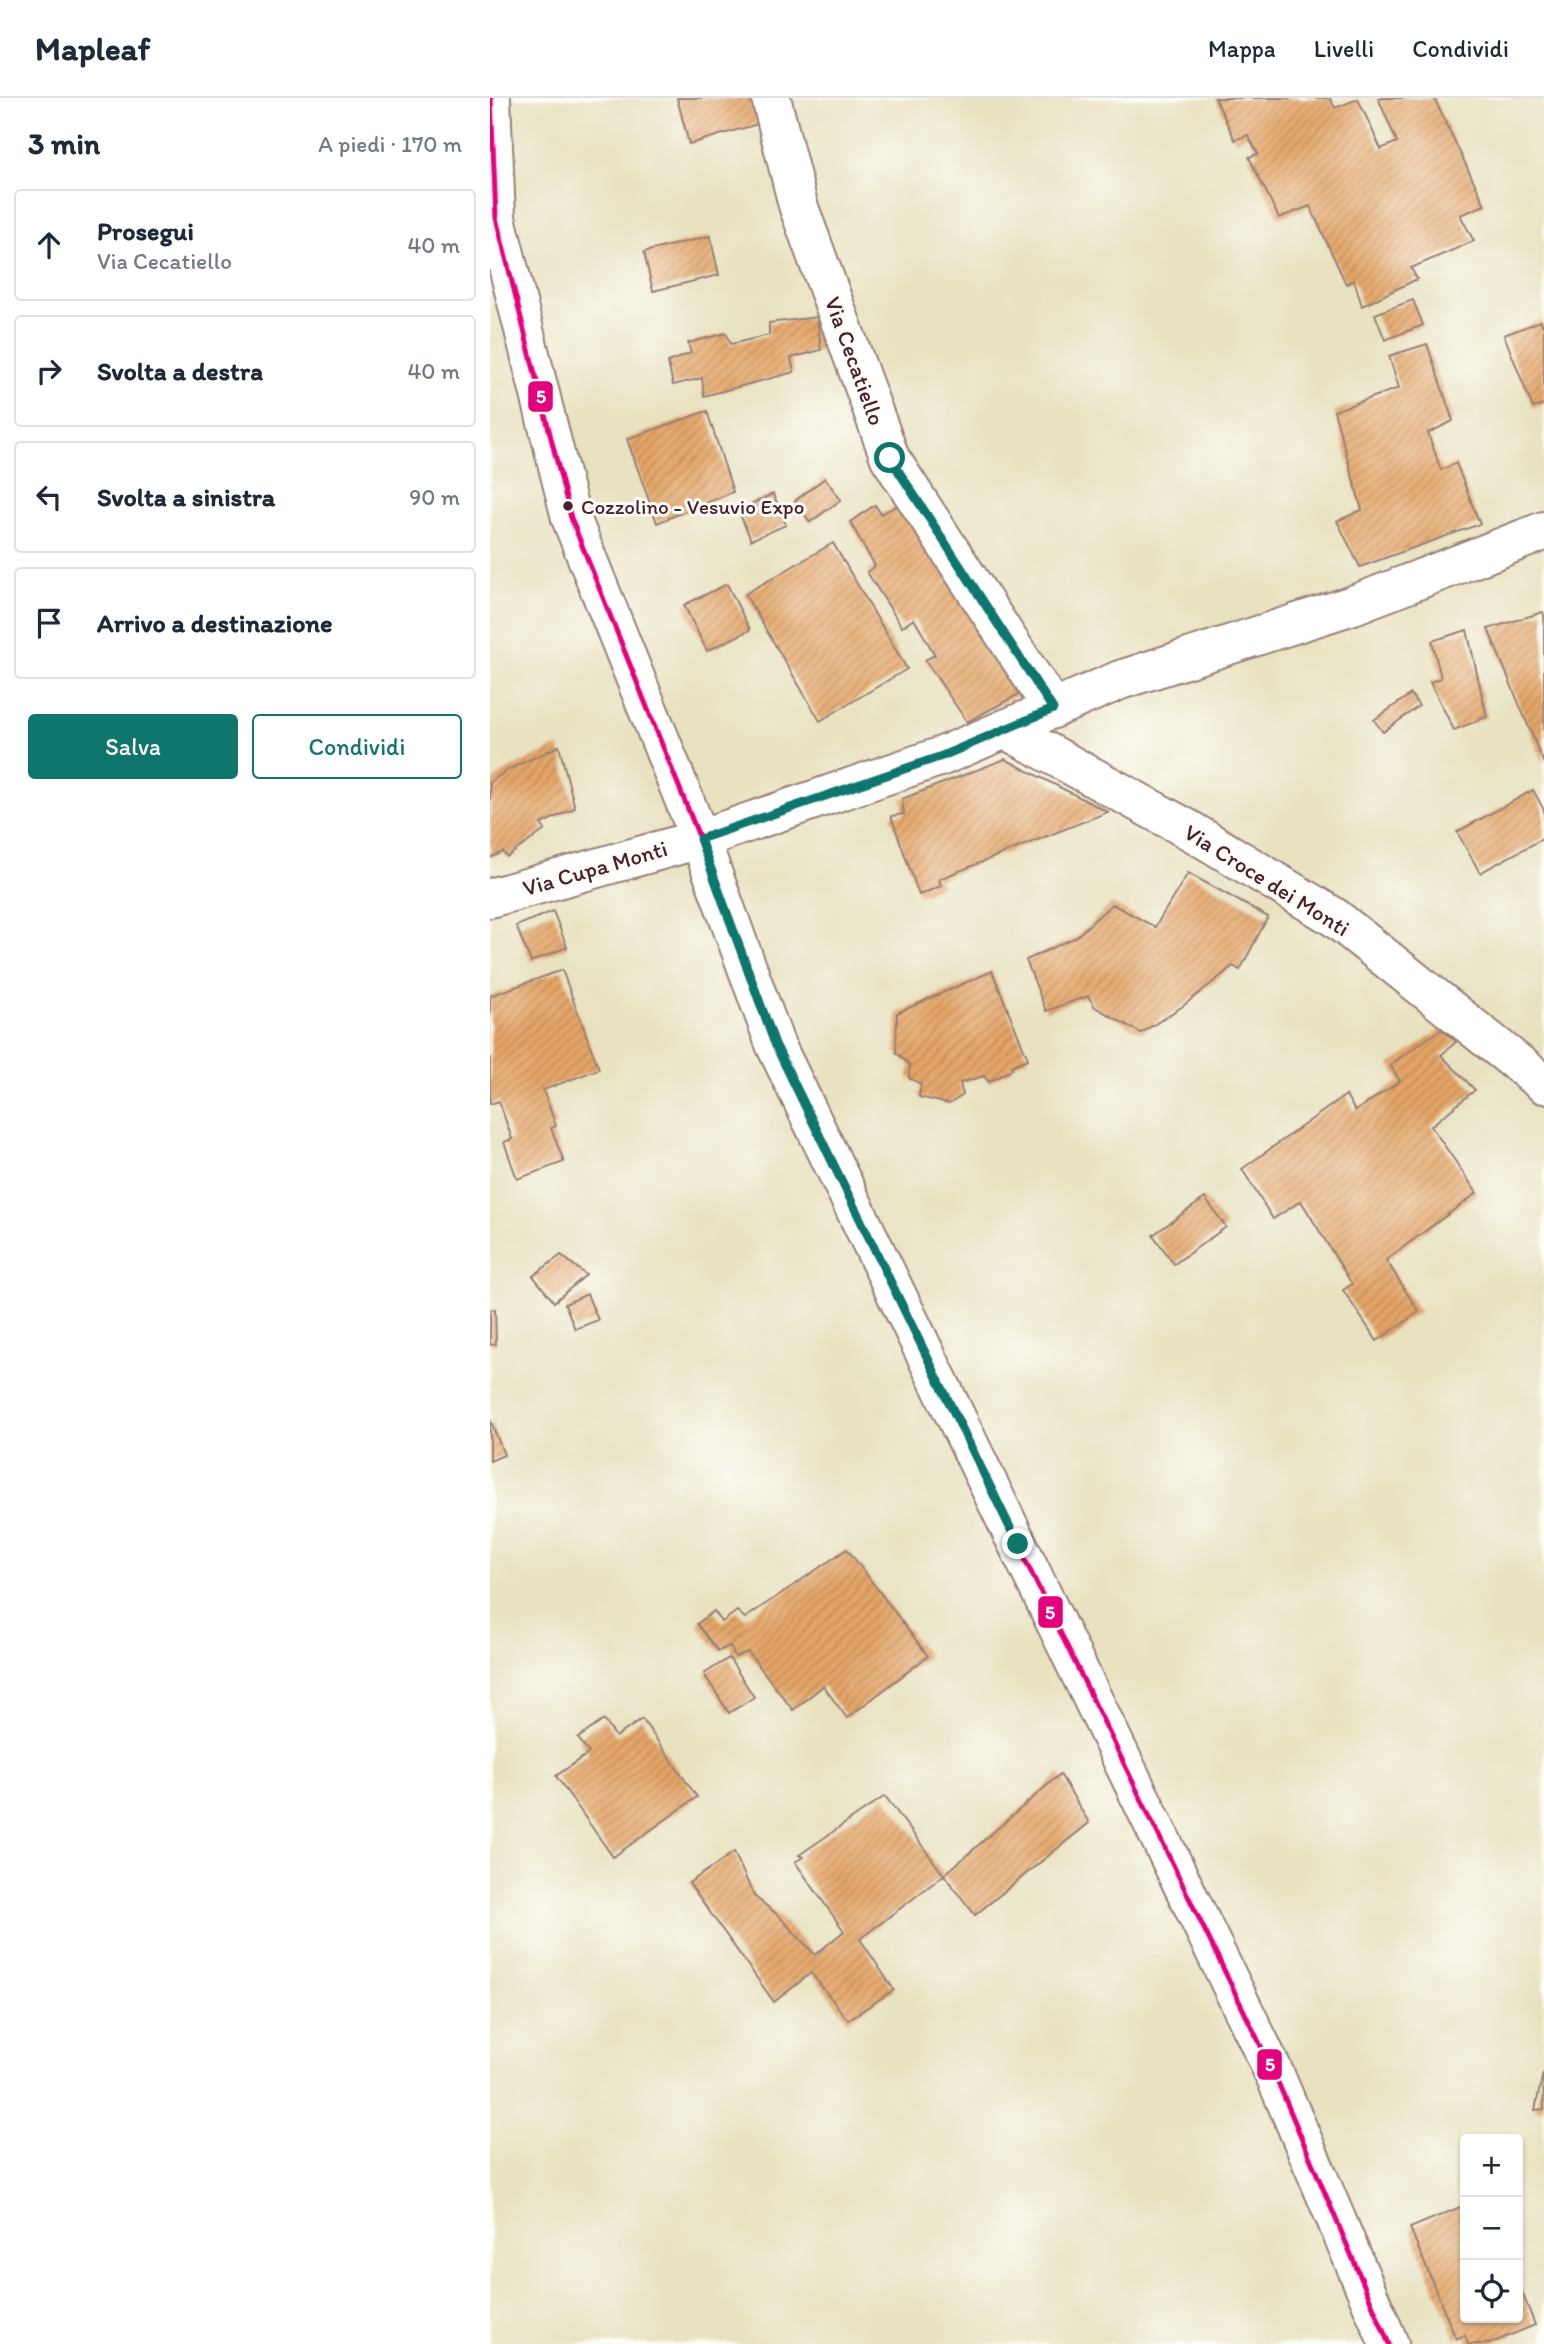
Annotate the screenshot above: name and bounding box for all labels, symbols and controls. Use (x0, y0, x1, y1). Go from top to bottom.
text: Mapleaf (35, 29, 150, 68)
text: Mappa (1208, 34, 1276, 63)
text: Livelli (1314, 34, 1374, 63)
text: Condividi (1412, 34, 1509, 63)
text: 3 min (28, 125, 100, 162)
text: A piedi · 170 m (318, 130, 462, 158)
text: Prosegui (97, 215, 194, 247)
icon: ahead (30, 226, 68, 264)
text: 40 m (407, 231, 460, 259)
text: Via Cecatiello (97, 247, 232, 275)
street label: Via Cecatiello (819, 293, 891, 429)
icon: right (30, 352, 68, 390)
text: Svolta a destra (97, 355, 263, 387)
text: 40 m (407, 357, 460, 385)
line badge: 5 (527, 380, 554, 413)
text: 5 (536, 385, 546, 408)
route start (874, 442, 905, 473)
icon: left (30, 478, 68, 516)
text: Svolta a sinistra (97, 481, 275, 513)
text: 90 m (409, 483, 460, 511)
place label: Cozzolino - Vesuvio Expo (581, 494, 804, 519)
marker: Cozzolino - Vesuvio Expo (561, 499, 575, 513)
icon: arrive (30, 604, 68, 642)
text: Arrivo a destinazione (97, 607, 333, 639)
button: Salva (28, 714, 238, 779)
button: Condividi (252, 714, 462, 779)
street label: Via Croce dei Monti (1179, 818, 1355, 942)
street label: Via Cupa Monti (519, 834, 671, 902)
route end (1002, 1528, 1033, 1559)
line badge: 5 (1037, 1595, 1064, 1629)
text: 5 (1045, 1601, 1055, 1624)
line badge: 5 (1256, 2048, 1283, 2081)
text: 5 (1265, 2053, 1275, 2076)
map controls (1460, 2134, 1523, 2323)
button: + (1460, 2134, 1523, 2197)
button: − (1460, 2197, 1523, 2260)
button: locate (1460, 2260, 1523, 2323)

